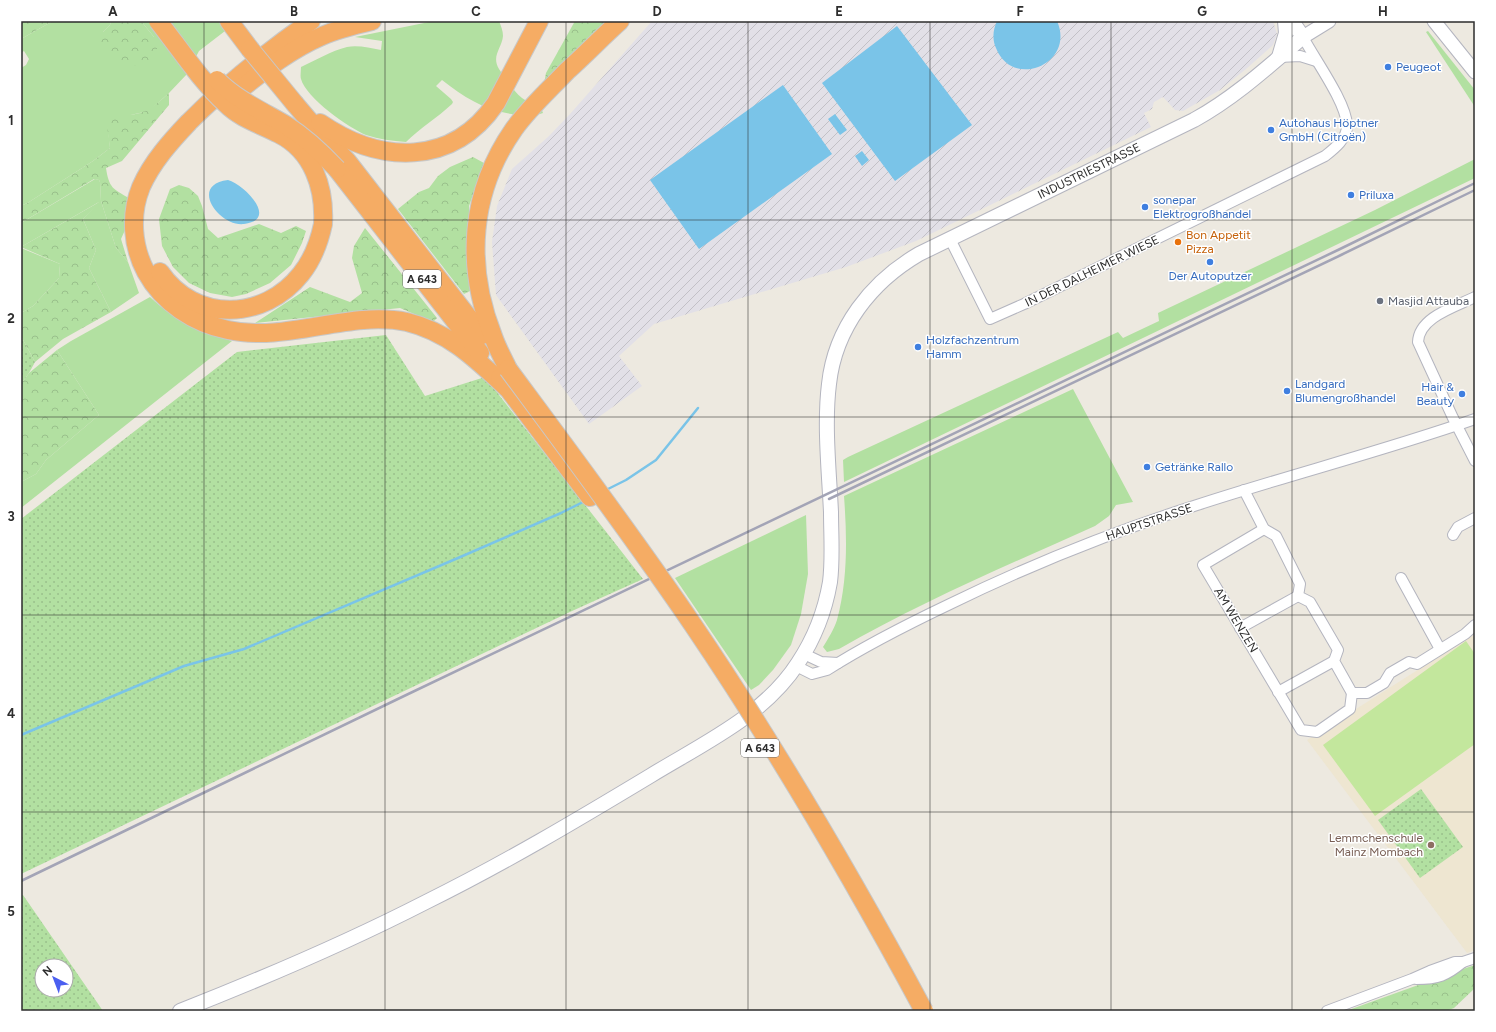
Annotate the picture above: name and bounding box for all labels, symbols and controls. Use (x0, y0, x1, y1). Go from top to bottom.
text: A (108, 4, 118, 19)
text: B (290, 4, 298, 19)
text: C (471, 4, 481, 19)
text: D (652, 4, 662, 19)
text: E (835, 4, 843, 19)
text: F (1016, 4, 1024, 19)
text: G (1197, 4, 1207, 19)
text: H (1378, 4, 1388, 19)
place label: Peugeot (1396, 60, 1442, 74)
marker: Peugeot (1383, 62, 1393, 72)
text: 1 (8, 113, 14, 128)
place label: Autohaus Höptner GmbH (Citroën) (1279, 116, 1378, 144)
marker: Autohaus Höptner GmbH (Citroën) (1266, 125, 1276, 135)
street label: INDUSTRIESTRASSE (1035, 140, 1143, 202)
place label: Priluxa (1359, 188, 1394, 202)
marker: Priluxa (1346, 190, 1356, 200)
place label: sonepar Elektrogroßhandel (1153, 193, 1251, 221)
marker: sonepar Elektrogroßhandel (1140, 202, 1150, 212)
place label: Bon Appetit Pizza (1186, 228, 1251, 256)
street label: IN DER DALHEIMER WIESE (1023, 232, 1161, 310)
marker: Bon Appetit Pizza (1173, 237, 1183, 247)
marker: Der Autoputzer (1205, 257, 1215, 267)
place label: Der Autoputzer (1169, 269, 1251, 283)
road number: A 643 (403, 270, 441, 288)
place label: Masjid Attauba (1388, 294, 1469, 308)
marker: Masjid Attauba (1375, 296, 1385, 306)
text: 2 (7, 311, 15, 326)
place label: Holzfachzentrum Hamm (926, 333, 1019, 361)
marker: Holzfachzentrum Hamm (913, 342, 923, 352)
place label: Landgard Blumengroßhandel (1295, 377, 1396, 405)
place label: Hair & Beauty (1416, 380, 1455, 408)
marker: Landgard Blumengroßhandel (1282, 386, 1292, 396)
marker: Hair & Beauty (1457, 389, 1467, 399)
place label: Getränke Rallo (1155, 460, 1233, 474)
marker: Getränke Rallo (1142, 462, 1152, 472)
street label: HAUPTSTRASSE (1104, 501, 1194, 543)
text: 3 (7, 509, 15, 524)
street label: AM WENZEN (1211, 585, 1261, 655)
text: 4 (7, 706, 15, 721)
road number: A 643 (741, 739, 779, 757)
place label: Lemmchenschule Mainz Mombach (1329, 831, 1423, 859)
marker: Lemmchenschule Mainz Mombach (1426, 840, 1436, 850)
text: 5 (7, 904, 15, 919)
north arrow (34, 958, 74, 998)
text: N (40, 963, 55, 979)

